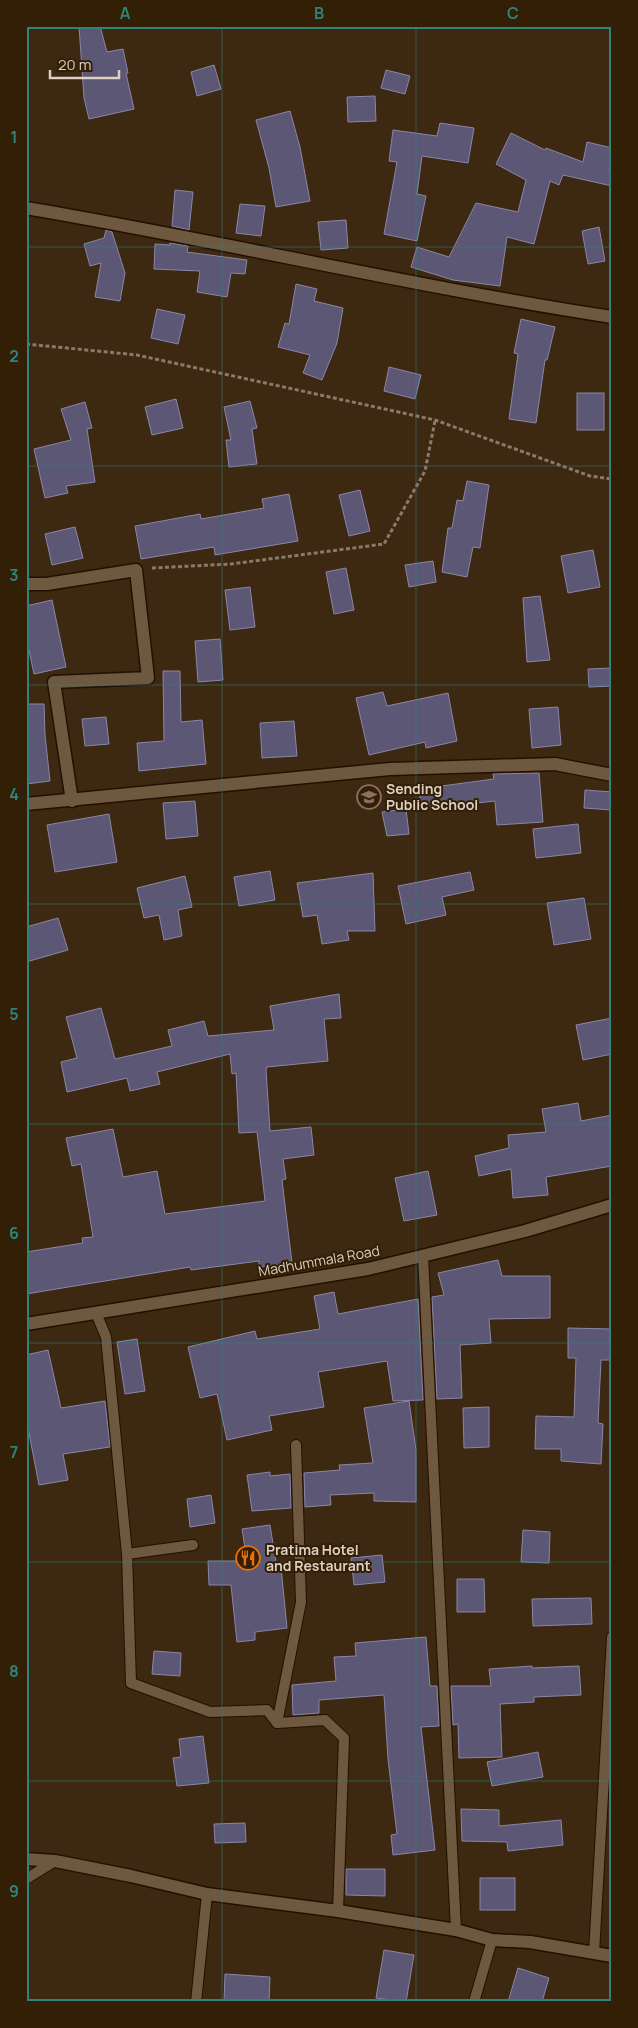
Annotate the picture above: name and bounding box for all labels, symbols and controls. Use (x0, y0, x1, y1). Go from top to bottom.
text: A (120, 2, 131, 24)
text: B (314, 2, 324, 24)
text: C (507, 2, 519, 24)
scale bar (50, 48, 119, 80)
text: 20 m (58, 54, 91, 75)
text: 1 (10, 126, 18, 148)
text: 2 (9, 345, 19, 367)
text: 3 (9, 564, 19, 586)
place label: Sending Public School (386, 779, 478, 814)
text: 4 (9, 783, 19, 805)
school or university icon: Sending Public School (356, 784, 382, 810)
text: 5 (9, 1003, 19, 1025)
text: 6 (9, 1222, 19, 1244)
street label: Madhummala Road (257, 1240, 381, 1281)
text: 7 (10, 1441, 18, 1463)
place label: Pratima Hotel and Restaurant (266, 1540, 371, 1575)
restaurant icon: Pratima Hotel and Restaurant (235, 1545, 261, 1571)
text: 8 (9, 1660, 19, 1682)
text: 9 (9, 1880, 19, 1902)

